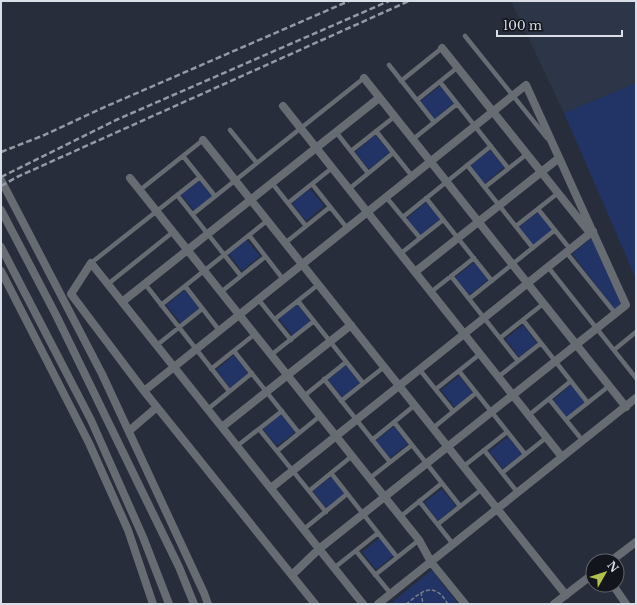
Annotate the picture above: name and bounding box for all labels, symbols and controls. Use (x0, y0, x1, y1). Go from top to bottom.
scale bar (497, 12, 622, 38)
text: 100 m (503, 18, 542, 33)
north arrow (585, 553, 625, 593)
text: N (604, 558, 622, 576)

